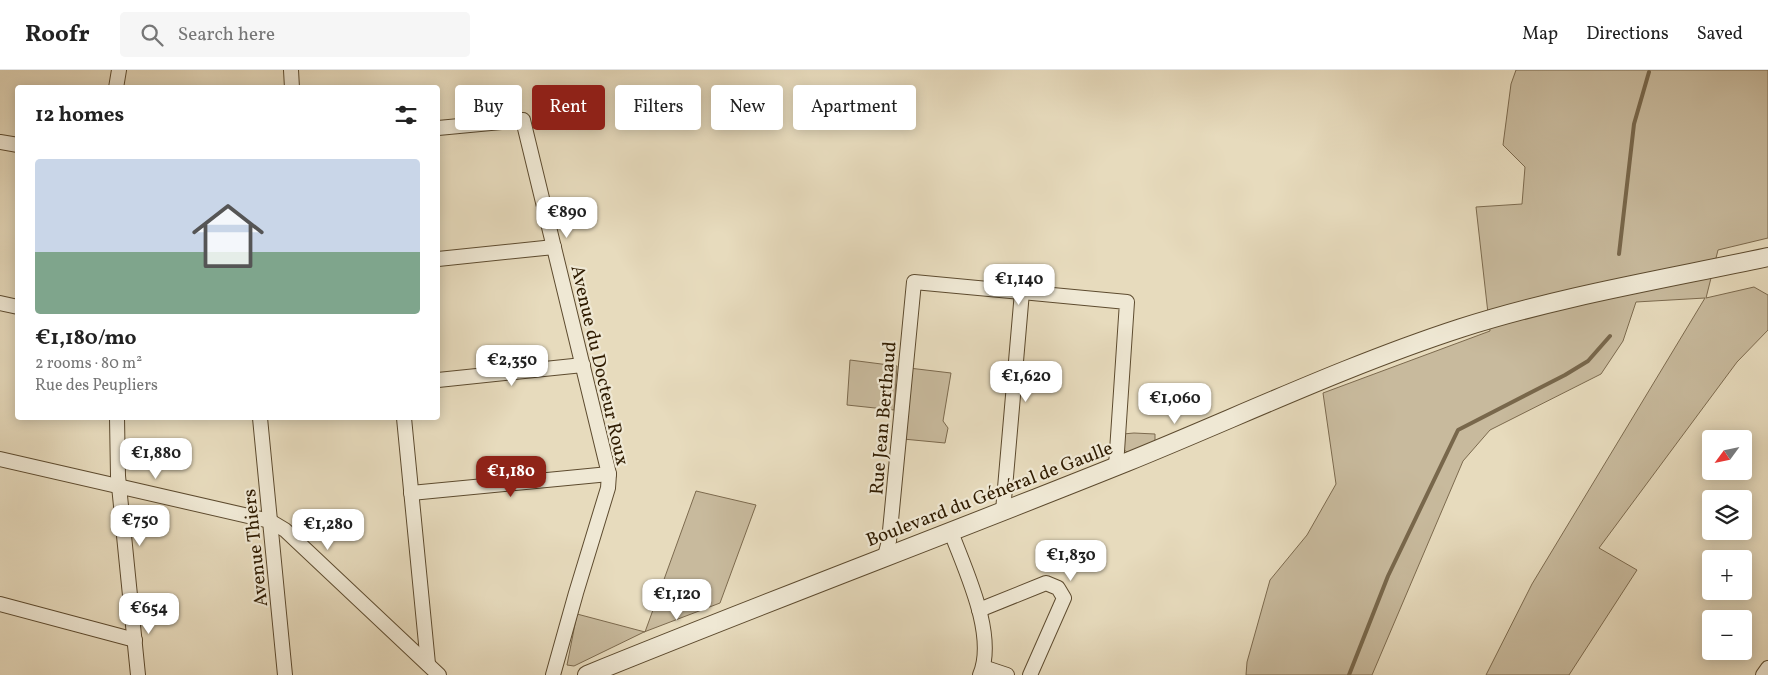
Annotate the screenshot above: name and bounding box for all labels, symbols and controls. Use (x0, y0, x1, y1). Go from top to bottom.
search box (120, 12, 470, 57)
text: Roofr (25, 18, 90, 52)
icon: search (138, 21, 166, 49)
text: Search here (178, 22, 275, 48)
text: Map (1522, 22, 1558, 47)
text: Directions (1586, 22, 1669, 47)
text: Saved (1697, 22, 1743, 47)
chip: Buy (455, 85, 522, 130)
chip: Rent (532, 85, 605, 130)
chip: Filters (615, 85, 701, 130)
chip: New (711, 85, 783, 130)
chip: Apartment (793, 85, 916, 130)
text: 12 homes (35, 101, 124, 130)
icon: filters (392, 101, 420, 129)
icon: home (183, 191, 273, 281)
pin: €890 (537, 196, 597, 239)
text: €890 (547, 202, 587, 224)
street label: Avenue du Docteur Roux (563, 263, 635, 468)
pin: €1,140 (978, 264, 1060, 306)
text: €1,140 (995, 269, 1043, 291)
text: €1,180/mo (35, 324, 137, 353)
street label: Rue Jean Berthaud (864, 340, 904, 496)
pin: €2,350 (471, 344, 553, 387)
text: €2,350 (487, 350, 537, 372)
text: 2 rooms · 80 m² (35, 353, 142, 375)
pin: €1,620 (985, 360, 1067, 403)
text: €1,620 (1001, 366, 1051, 388)
text: Rue des Peupliers (35, 375, 158, 397)
pin: €1,060 (1134, 382, 1216, 425)
text: €1,060 (1149, 388, 1201, 410)
north arrow (1702, 430, 1752, 480)
map controls (1702, 430, 1752, 660)
street label: Boulevard du Général de Gaulle (863, 436, 1117, 554)
pin: €1,880 (115, 438, 197, 480)
text: €1,880 (131, 443, 181, 465)
pin: €1,180 (470, 456, 552, 498)
text: €1,180 (487, 461, 535, 483)
street label: Avenue Thiers (237, 488, 275, 608)
button: layers (1702, 490, 1752, 540)
pin: €750 (110, 504, 170, 547)
pin: €1,280 (287, 508, 369, 551)
text: €750 (122, 510, 158, 532)
text: €1,280 (303, 514, 353, 536)
pin: €1,830 (1030, 540, 1112, 582)
text: €1,830 (1046, 545, 1096, 567)
button: + (1702, 550, 1752, 600)
pin: €1,120 (636, 578, 718, 621)
text: €1,120 (653, 584, 701, 606)
pin: €654 (119, 592, 179, 635)
text: €654 (130, 598, 168, 620)
button: − (1702, 610, 1752, 660)

